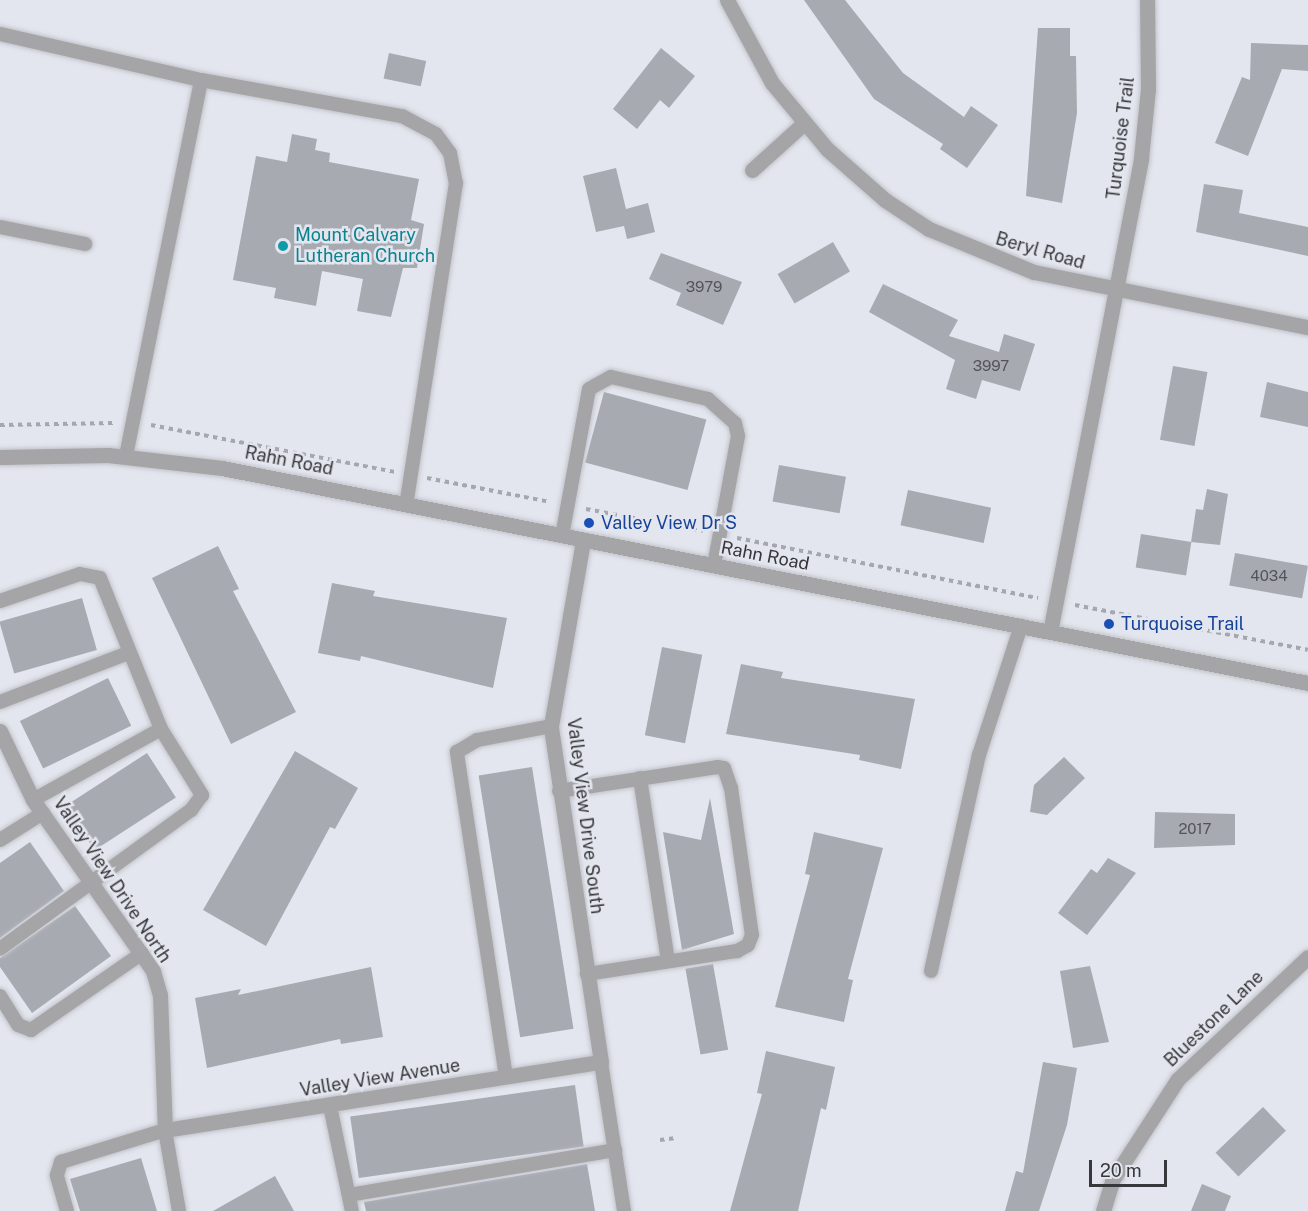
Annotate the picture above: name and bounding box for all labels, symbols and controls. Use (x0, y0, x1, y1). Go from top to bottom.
street label: Turquoise Trail (1103, 75, 1139, 201)
place label: Mount Calvary Lutheran Church (295, 225, 435, 268)
street label: Beryl Road (993, 228, 1087, 274)
marker: Mount Calvary Lutheran Church (276, 239, 290, 253)
house number: 3979 (686, 278, 722, 296)
house number: 3997 (973, 357, 1009, 375)
street label: Rahn Road (243, 442, 335, 480)
place label: Valley View Dr S (601, 512, 738, 534)
marker: Valley View Dr S (582, 516, 596, 530)
street label: Rahn Road (719, 537, 811, 575)
house number: 4034 (1250, 567, 1288, 585)
place label: Turquoise Trail (1121, 613, 1244, 635)
marker: Turquoise Trail (1102, 617, 1116, 631)
street label: Valley View Drive South (562, 716, 608, 916)
street label: Valley View Drive North (48, 793, 176, 967)
house number: 2017 (1178, 820, 1212, 838)
street label: Bluestone Lane (1160, 966, 1268, 1072)
street label: Valley View Avenue (298, 1055, 462, 1101)
scale bar (1092, 1148, 1170, 1186)
text: 20 m (1100, 1160, 1142, 1181)

